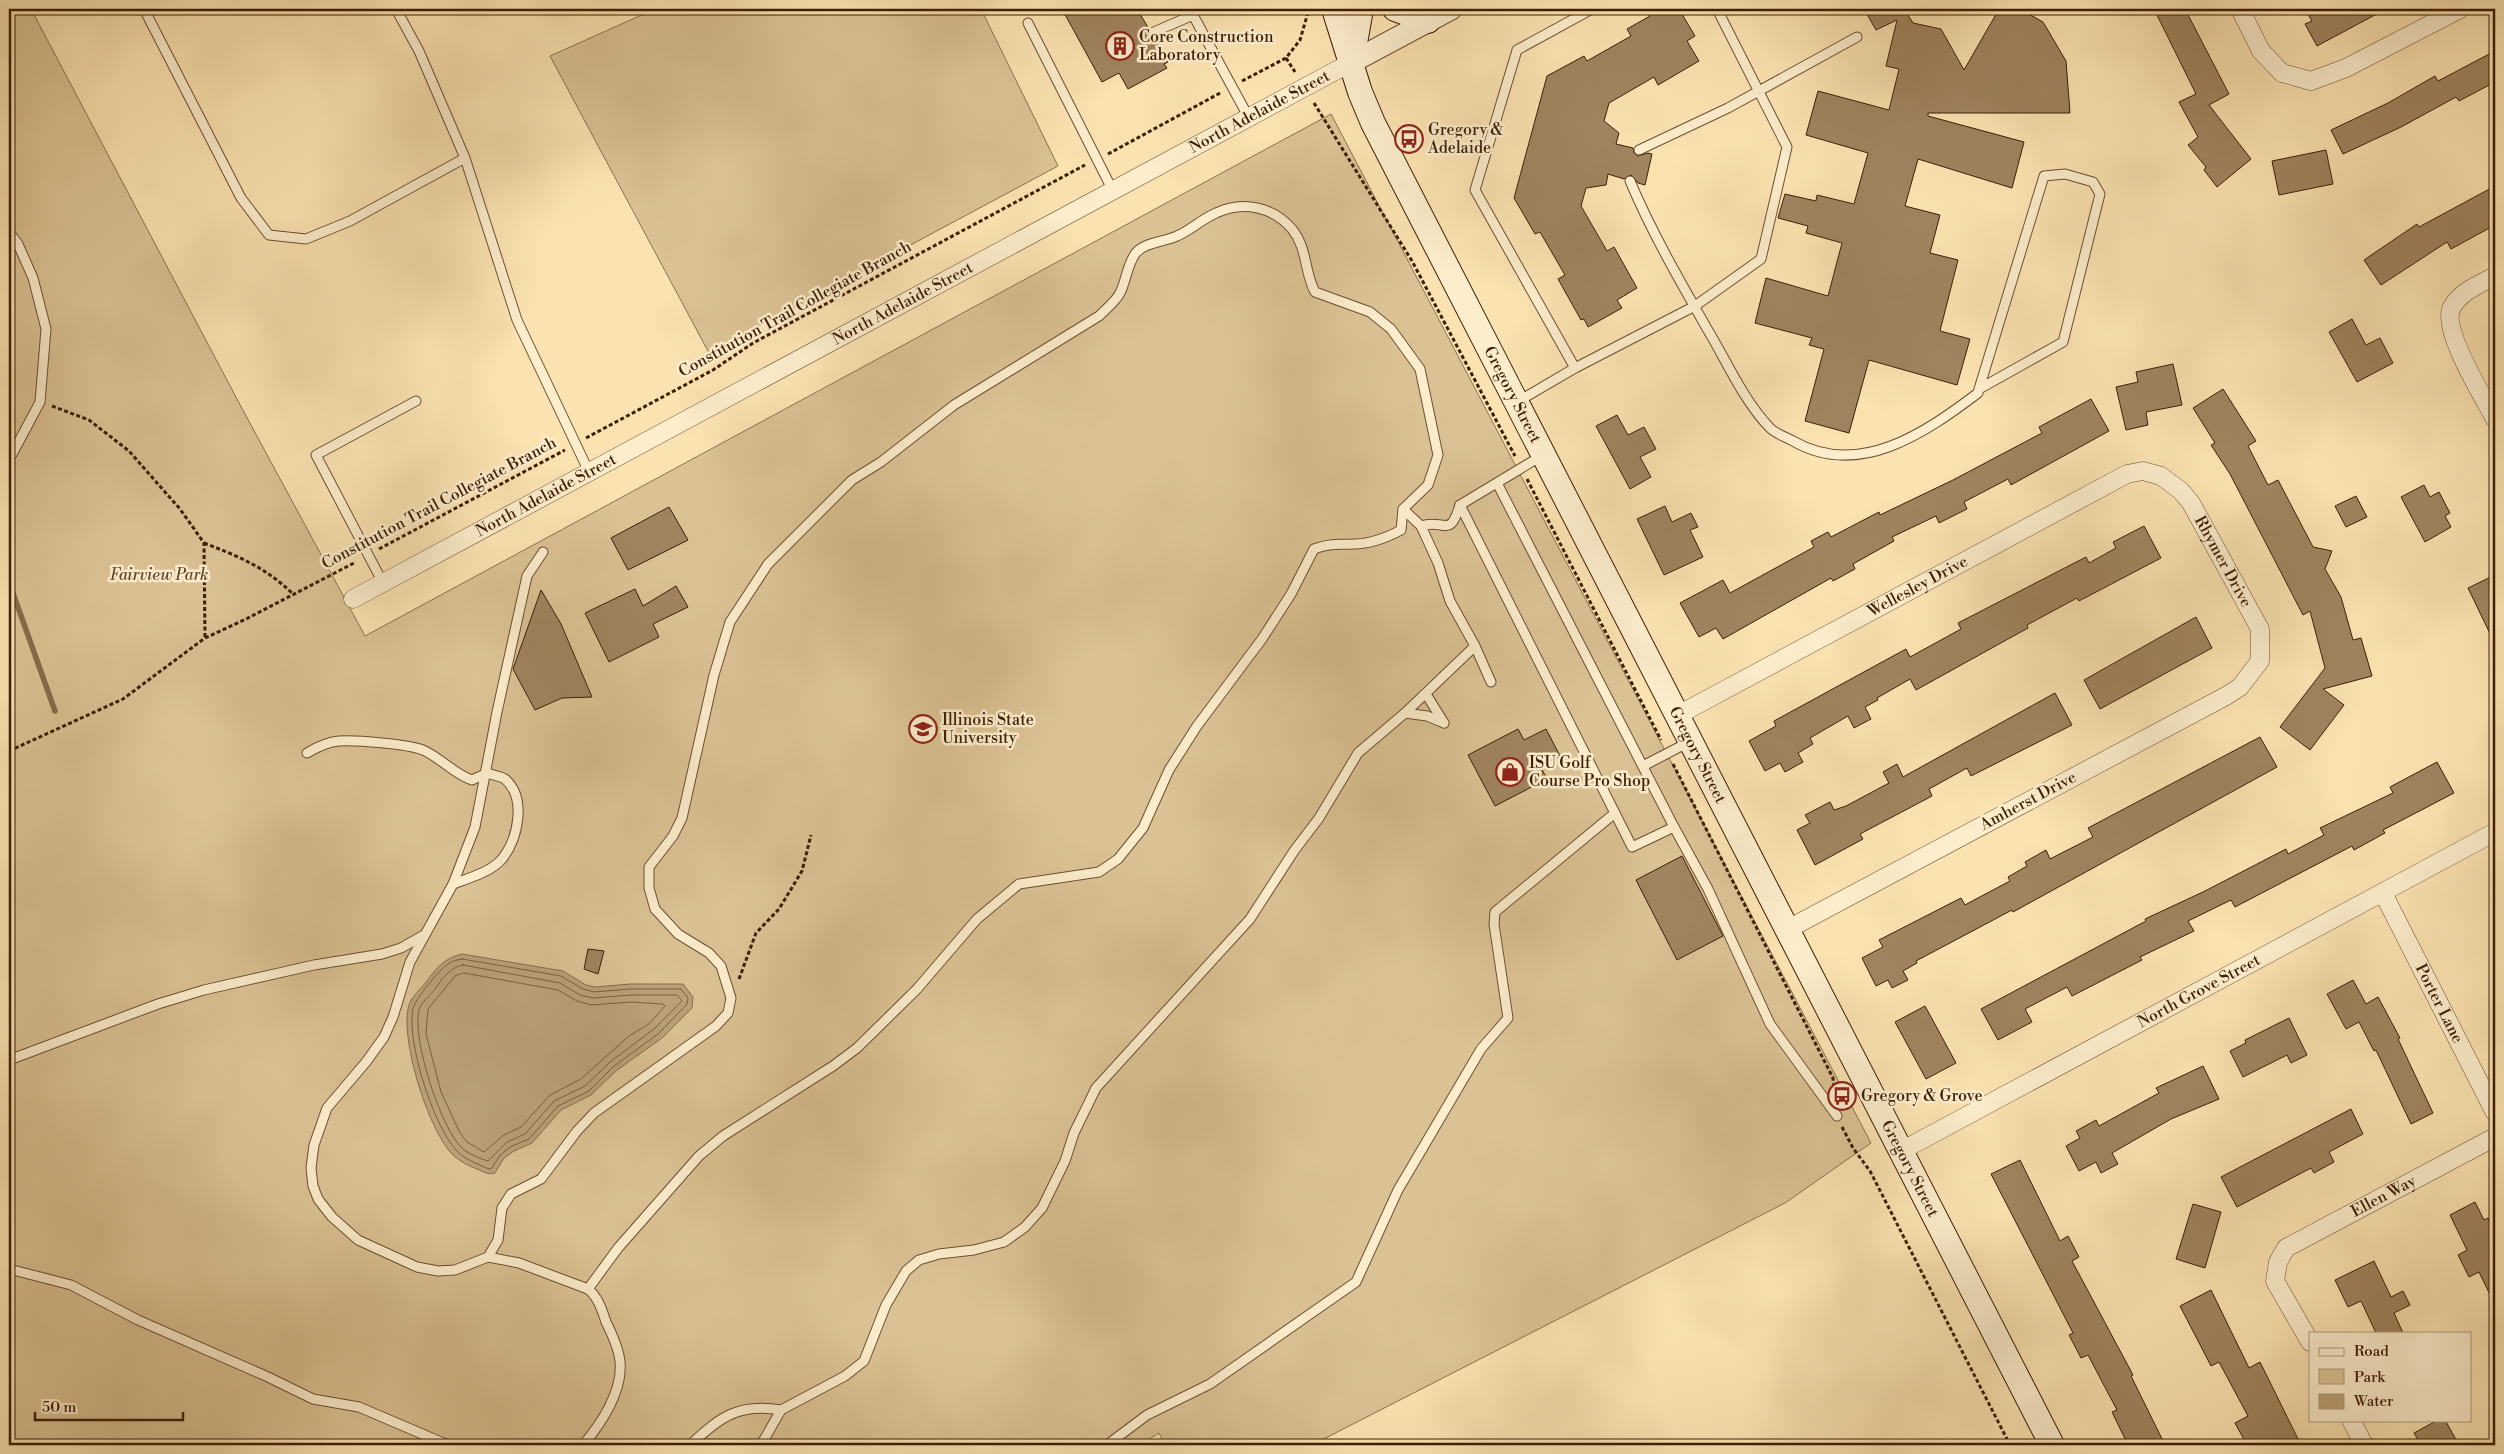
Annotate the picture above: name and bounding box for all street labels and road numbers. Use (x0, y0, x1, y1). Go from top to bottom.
street label: North Adelaide Street (1186, 66, 1333, 158)
street label: Constitution Trail Collegiate Branch (675, 236, 915, 382)
street label: North Adelaide Street (829, 257, 977, 349)
street label: Gregory Street (1479, 343, 1546, 447)
street label: Constitution Trail Collegiate Branch (318, 432, 560, 574)
street label: North Adelaide Street (472, 449, 620, 541)
street label: Rhymer Drive (2190, 512, 2256, 611)
street label: Wellesley Drive (1863, 551, 1971, 622)
street label: Gregory Street (1664, 703, 1731, 807)
street label: Amherst Drive (1975, 767, 2080, 835)
street label: North Grove Street (2134, 950, 2264, 1032)
street label: Porter Lane (2411, 960, 2468, 1047)
street label: Gregory Street (1877, 1117, 1943, 1221)
street label: Ellen Way (2347, 1171, 2420, 1222)

